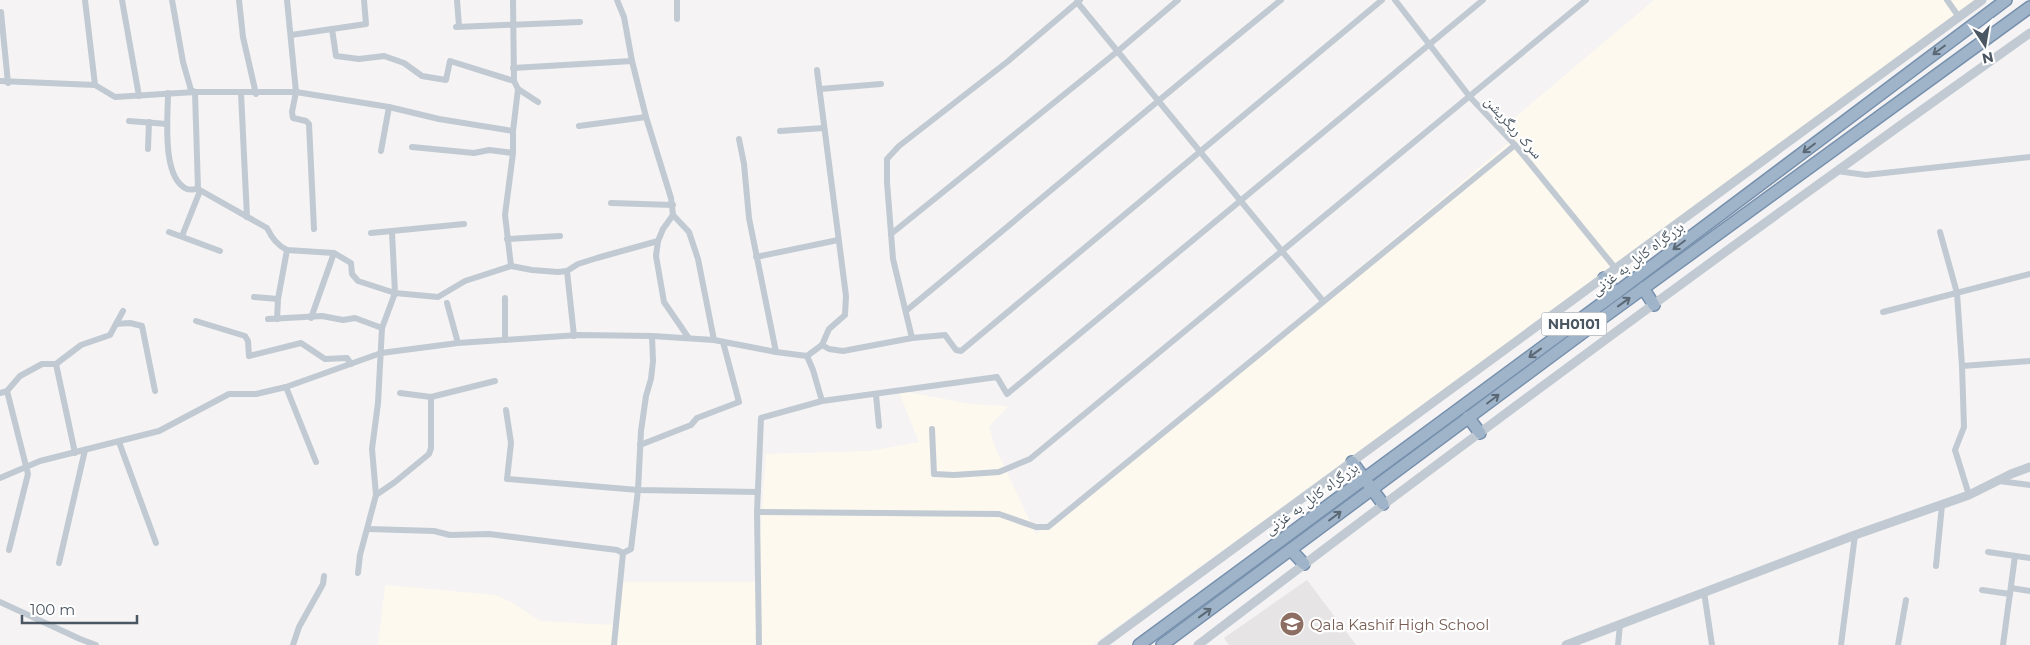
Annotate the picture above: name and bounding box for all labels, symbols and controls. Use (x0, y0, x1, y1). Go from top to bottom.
north arrow (1960, 20, 2010, 70)
one-way arrow (1932, 45, 1946, 55)
text: N (1980, 48, 1995, 68)
street label: سرک ریگریشن (1480, 91, 1547, 163)
one-way arrow (1803, 142, 1816, 153)
street label: بزرگراه کابل به غزنی (1587, 217, 1688, 300)
one-way arrow (1672, 240, 1686, 250)
one-way arrow (1617, 297, 1631, 307)
road number: NH0101 (1542, 312, 1606, 336)
one-way arrow (1529, 347, 1542, 358)
one-way arrow (1486, 393, 1499, 404)
street label: بزرگراه کابل به غزنی (1260, 457, 1362, 539)
one-way arrow (1328, 511, 1341, 522)
scale bar (22, 592, 138, 624)
text: 100 m (30, 600, 75, 619)
one-way arrow (1197, 608, 1211, 619)
school or university icon: Qala Kashif High School (1279, 611, 1305, 637)
place label: Qala Kashif High School (1310, 615, 1489, 634)

